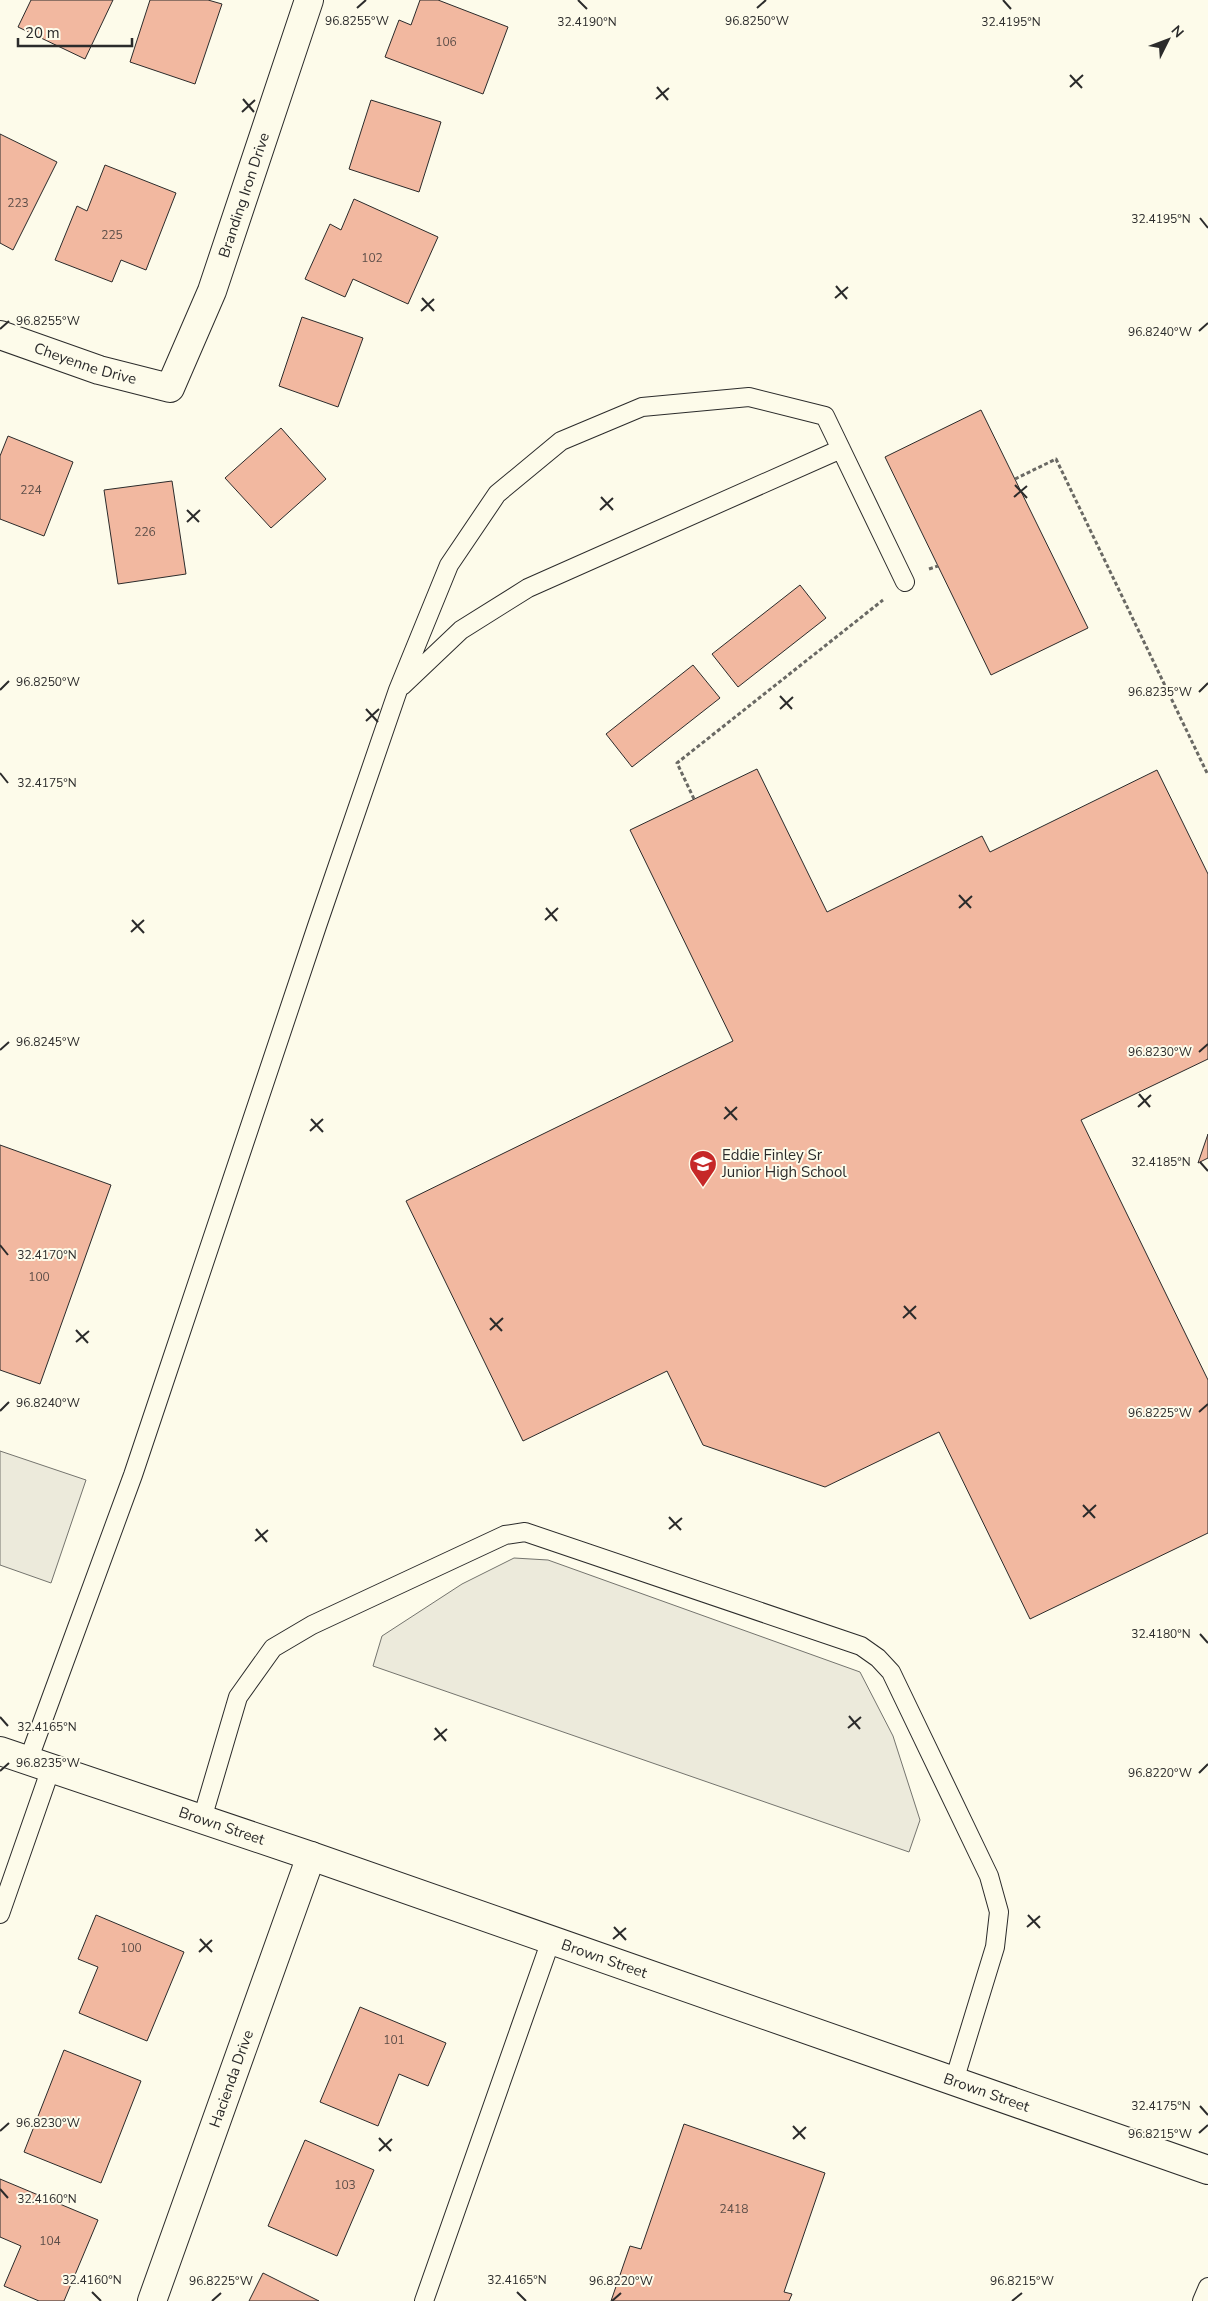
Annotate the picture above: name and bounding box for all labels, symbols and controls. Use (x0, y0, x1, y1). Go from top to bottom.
text: 96.8255°W (325, 13, 389, 29)
text: 96.8250°W (725, 13, 789, 29)
text: 32.4190°N (557, 14, 617, 30)
text: 32.4195°N (981, 14, 1041, 30)
scale bar (18, 15, 131, 47)
north arrow (1143, 15, 1193, 65)
text: N (1167, 21, 1188, 42)
text: 20 m (25, 23, 60, 43)
house number: 106 (435, 34, 457, 50)
street label: Branding Iron Drive (214, 130, 274, 260)
house number: 223 (7, 195, 29, 211)
text: 32.4195°N (1131, 211, 1191, 227)
house number: 225 (101, 227, 123, 243)
house number: 102 (361, 250, 383, 266)
text: 96.8255°W (16, 313, 80, 329)
text: 96.8240°W (1128, 324, 1192, 340)
street label: Cheyenne Drive (31, 338, 139, 389)
house number: 224 (20, 482, 42, 498)
house number: 226 (134, 524, 156, 540)
text: 96.8250°W (16, 674, 80, 690)
text: 96.8235°W (1128, 684, 1192, 700)
text: 32.4175°N (17, 775, 77, 791)
text: 96.8245°W (16, 1034, 80, 1050)
text: 96.8230°W (1128, 1044, 1192, 1060)
place label: Eddie Finley Sr Junior High School (721, 1145, 847, 1182)
school or university icon: Eddie Finley Sr Junior High School (688, 1149, 718, 1188)
text: 32.4185°N (1131, 1154, 1191, 1170)
text: 32.4170°N (17, 1247, 77, 1263)
house number: 100 (28, 1269, 50, 1285)
text: 96.8240°W (16, 1395, 80, 1411)
text: 96.8225°W (1128, 1405, 1192, 1421)
text: 32.4180°N (1131, 1626, 1191, 1642)
text: 32.4165°N (17, 1719, 77, 1735)
text: 96.8235°W (16, 1755, 80, 1771)
text: 96.8220°W (1128, 1765, 1192, 1781)
street label: Brown Street (176, 1802, 268, 1850)
street label: Brown Street (559, 1934, 651, 1983)
house number: 100 (120, 1940, 142, 1956)
street label: Hacienda Drive (205, 2027, 258, 2130)
house number: 101 (383, 2032, 405, 2048)
street label: Brown Street (941, 2068, 1033, 2117)
text: 32.4175°N (1131, 2098, 1191, 2114)
text: 96.8230°W (16, 2115, 80, 2131)
text: 96.8215°W (1128, 2126, 1192, 2142)
house number: 103 (334, 2177, 356, 2193)
text: 32.4160°N (17, 2191, 77, 2207)
house number: 2418 (720, 2201, 748, 2217)
house number: 104 (39, 2233, 61, 2249)
text: 32.4160°N (62, 2272, 122, 2288)
text: 32.4165°N (487, 2272, 547, 2288)
text: 96.8225°W (189, 2273, 253, 2289)
text: 96.8220°W (589, 2273, 653, 2289)
text: 96.8215°W (990, 2273, 1054, 2289)

